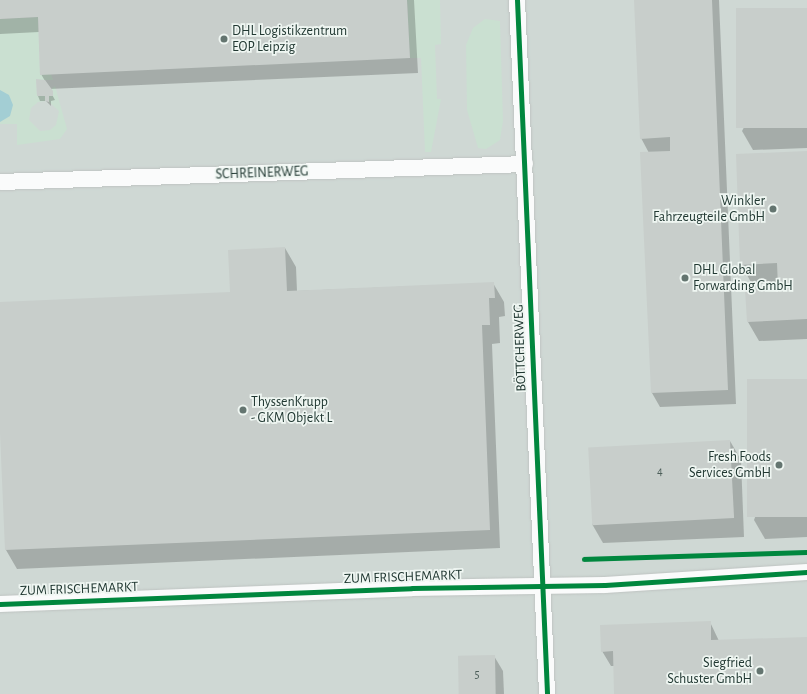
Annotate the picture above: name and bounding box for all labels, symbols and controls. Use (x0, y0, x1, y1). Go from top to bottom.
place label: DHL Logistikzentrum EOP Leipzig (232, 23, 347, 56)
marker: DHL Logistikzentrum EOP Leipzig (219, 34, 229, 44)
street label: SCHREINERWEG (215, 163, 309, 183)
place label: Winkler Fahrzeugteile GmbH (653, 193, 765, 226)
marker: Winkler Fahrzeugteile GmbH (768, 204, 778, 214)
place label: DHL Global Forwarding GmbH (693, 262, 793, 294)
marker: DHL Global Forwarding GmbH (680, 273, 690, 283)
street label: BÖTTCHERWEG (510, 304, 530, 392)
place label: ThyssenKrupp - GKM Objekt L (251, 394, 332, 426)
marker: ThyssenKrupp - GKM Objekt L (238, 405, 248, 415)
place label: Fresh Foods Services GmbH (689, 449, 771, 482)
marker: Fresh Foods Services GmbH (774, 460, 784, 470)
house number: 4 (657, 465, 663, 479)
street label: ZUM FRISCHEMARKT (343, 567, 463, 587)
street label: ZUM FRISCHEMARKT (19, 579, 139, 599)
place label: Siegfried Schuster GmbH (667, 655, 752, 688)
marker: Siegfried Schuster GmbH (755, 666, 765, 676)
house number: 5 (474, 668, 480, 682)

